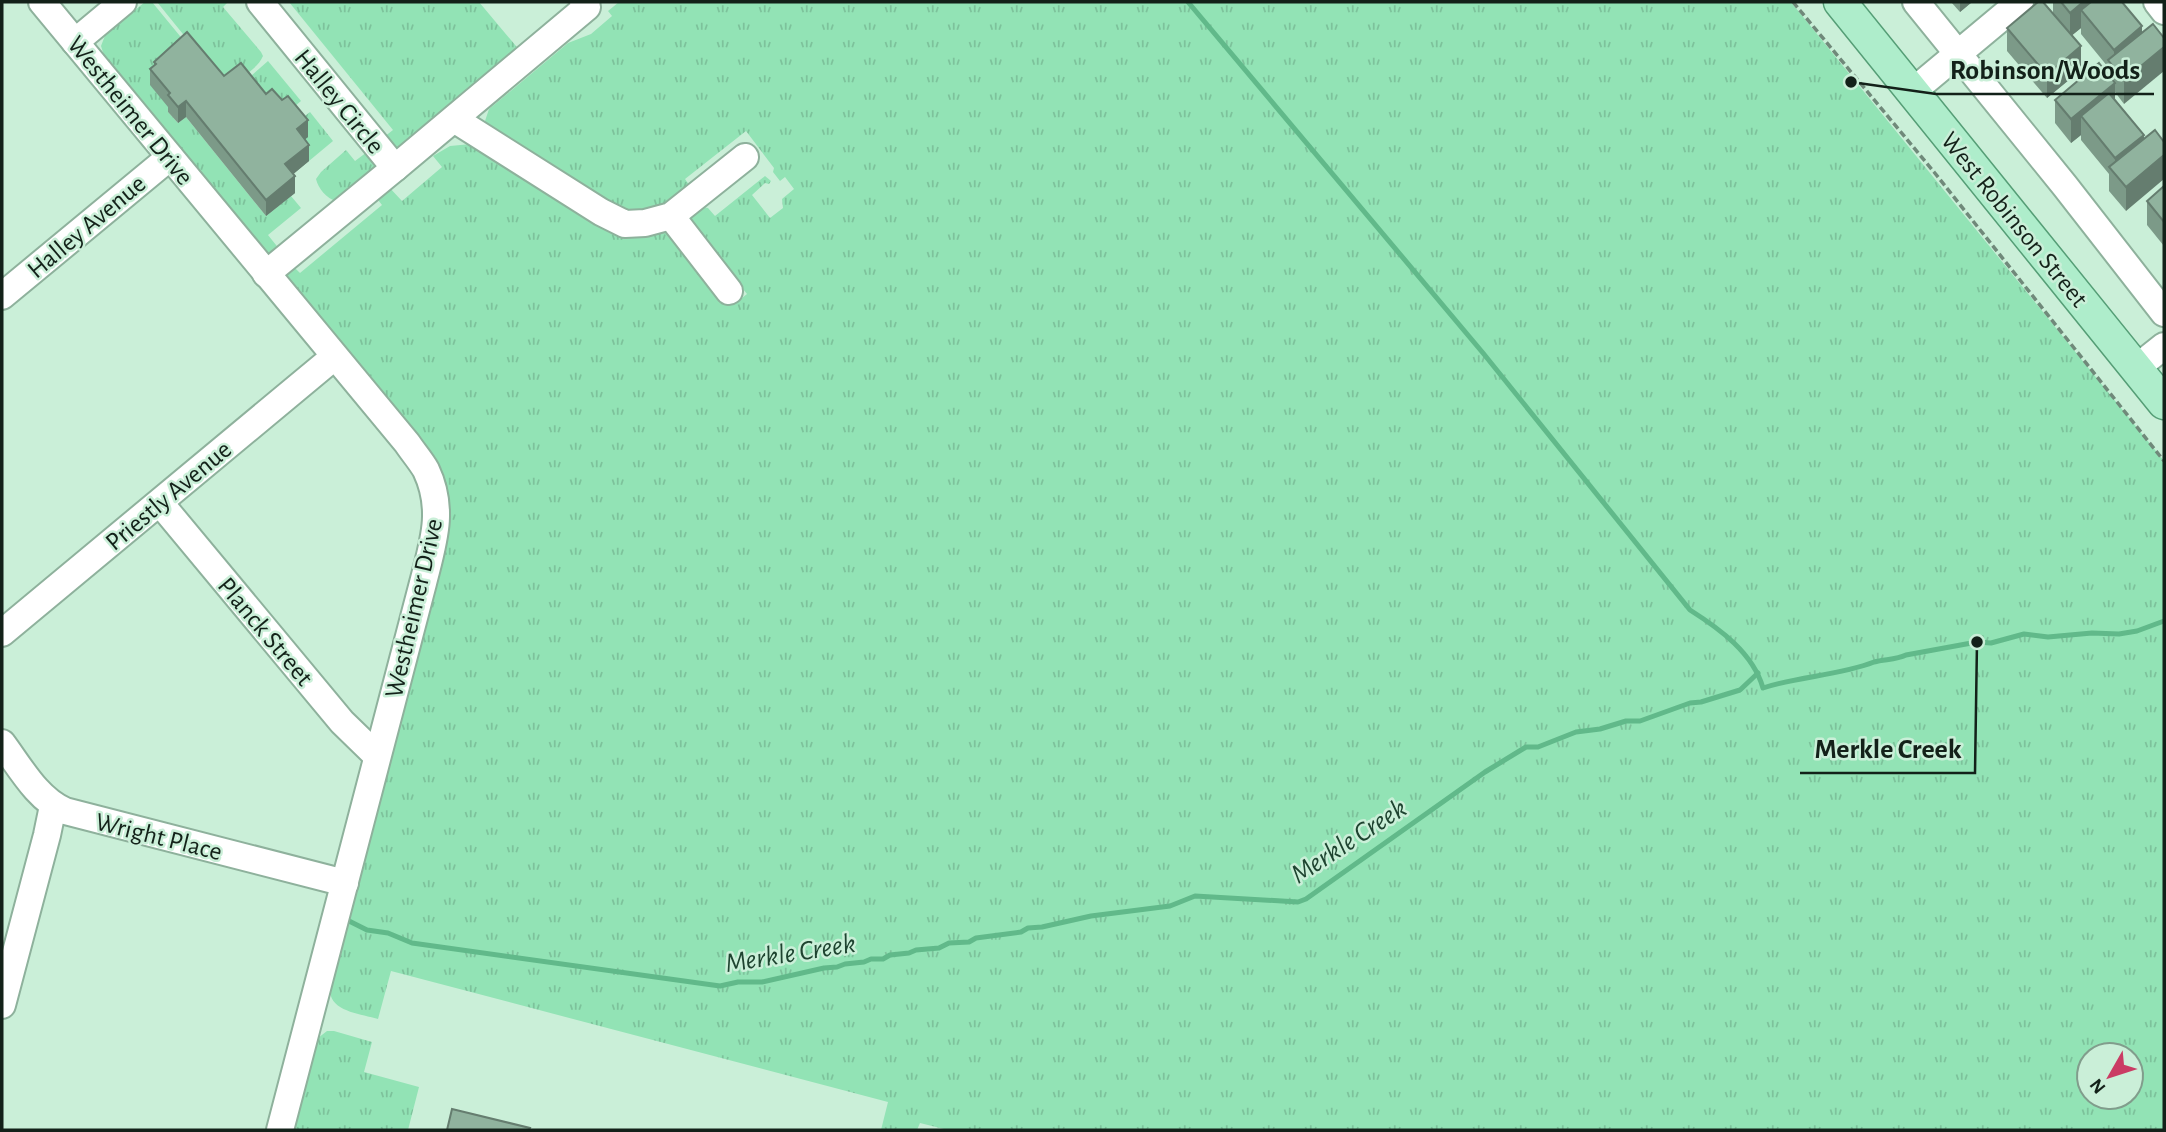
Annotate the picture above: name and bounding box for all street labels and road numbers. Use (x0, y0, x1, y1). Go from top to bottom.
street label: Westheimer Drive (62, 31, 198, 190)
street label: Halley Circle (289, 44, 389, 159)
street label: West Robinson Street (1936, 127, 2092, 312)
street label: Halley Avenue (23, 170, 151, 283)
street label: Priestly Avenue (101, 436, 236, 556)
street label: Westheimer Drive (381, 516, 447, 700)
street label: Planck Street (213, 573, 318, 691)
street label: Wright Place (93, 809, 225, 865)

